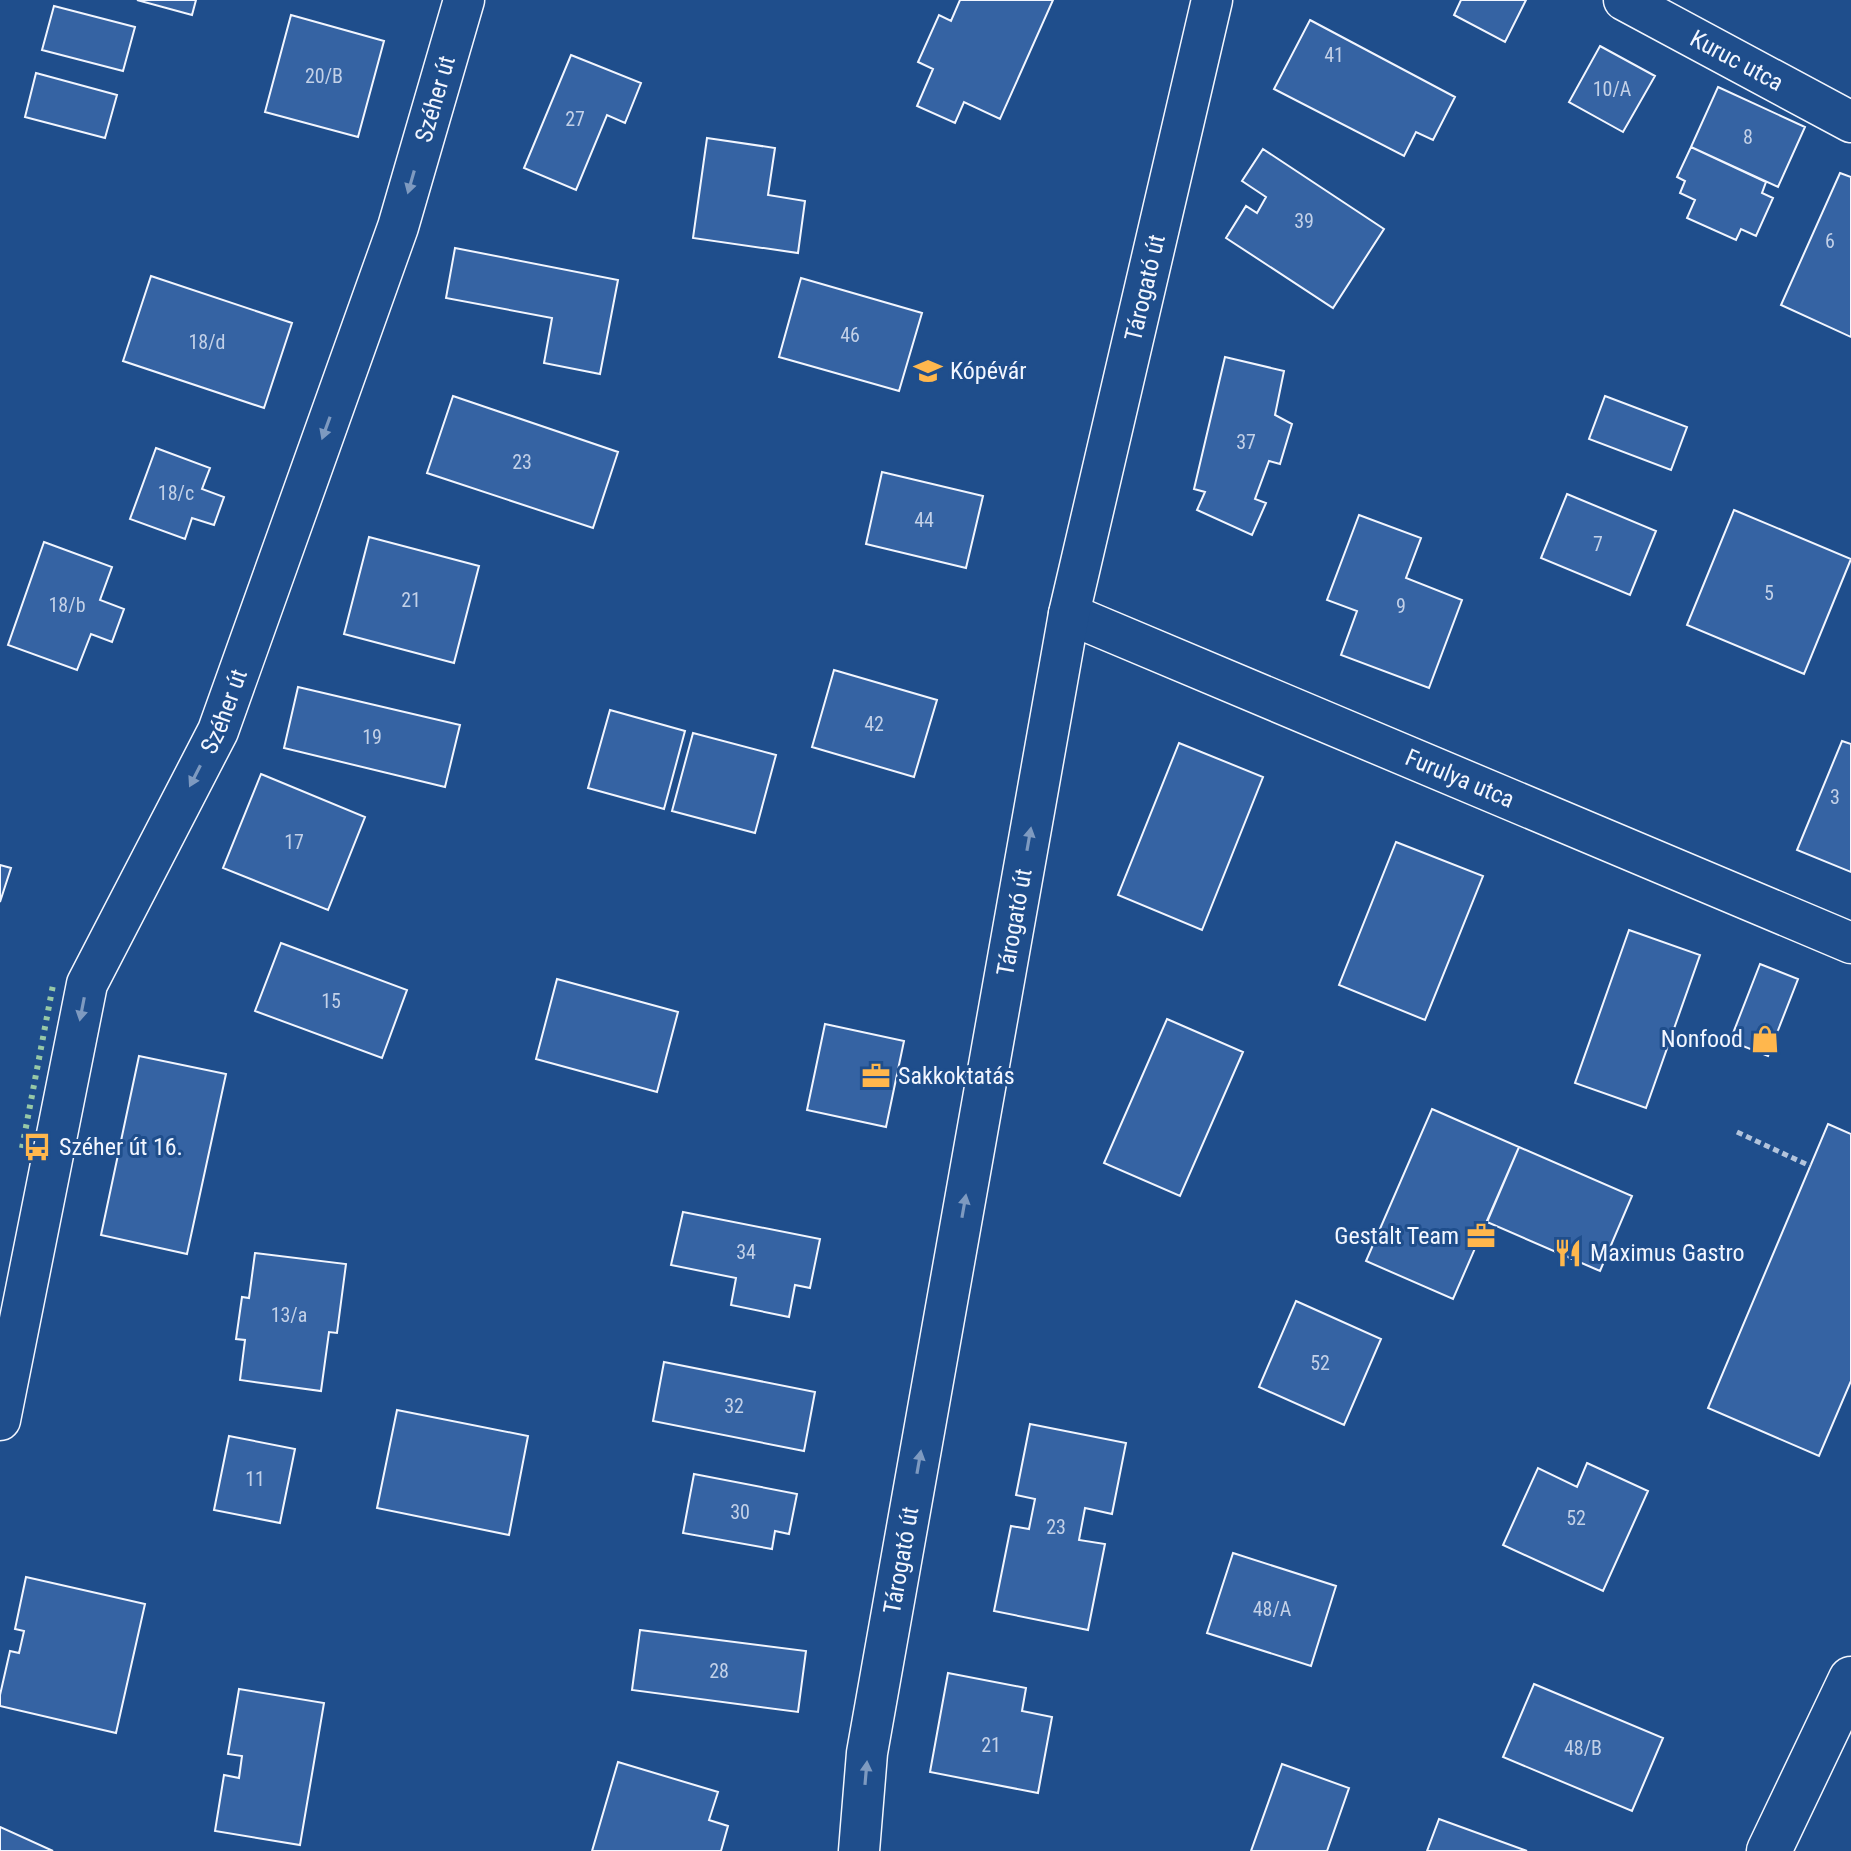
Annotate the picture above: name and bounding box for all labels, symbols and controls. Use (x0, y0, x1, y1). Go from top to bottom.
street label: Kuruc utca (1686, 24, 1788, 97)
house number: 41 (1324, 43, 1344, 67)
street label: Széher út (409, 53, 461, 145)
house number: 20/B (305, 64, 343, 88)
house number: 10/A (1593, 77, 1632, 101)
house number: 27 (565, 107, 585, 131)
house number: 8 (1743, 125, 1753, 149)
one-way arrow (404, 170, 416, 195)
house number: 39 (1294, 209, 1314, 233)
house number: 6 (1825, 229, 1835, 253)
street label: Tárogató út (1119, 232, 1171, 344)
house number: 46 (840, 323, 860, 347)
house number: 18/d (188, 330, 226, 354)
school or university icon: Kópévár (913, 356, 943, 386)
place label: Kópévár (950, 357, 1027, 385)
one-way arrow (319, 416, 332, 440)
house number: 37 (1236, 430, 1256, 454)
house number: 23 (512, 450, 532, 474)
house number: 18/c (158, 481, 194, 505)
house number: 44 (914, 508, 934, 532)
house number: 7 (1593, 532, 1603, 556)
house number: 5 (1764, 581, 1774, 605)
house number: 21 (401, 588, 421, 612)
house number: 18/b (48, 593, 86, 617)
house number: 9 (1396, 594, 1406, 618)
street label: Széher út (195, 665, 253, 759)
house number: 42 (864, 712, 884, 736)
house number: 19 (362, 725, 382, 749)
street label: Furulya utca (1401, 743, 1518, 814)
one-way arrow (188, 764, 201, 787)
house number: 3 (1830, 785, 1840, 809)
one-way arrow (1023, 827, 1035, 852)
house number: 17 (284, 830, 304, 854)
street label: Tárogató út (991, 867, 1038, 978)
house number: 15 (321, 989, 341, 1013)
one-way arrow (75, 997, 87, 1022)
shop icon: Nonfood (1750, 1024, 1780, 1054)
place label: Nonfood (1661, 1025, 1743, 1053)
office icon: Sakkoktatás (861, 1061, 891, 1091)
place label: Sakkoktatás (898, 1062, 1015, 1090)
bus stop icon: Széher út 16. (22, 1132, 52, 1162)
place label: Széher út 16. (59, 1133, 183, 1161)
one-way arrow (959, 1193, 971, 1218)
office icon: Gestalt Team (1466, 1221, 1496, 1251)
place label: Gestalt Team (1334, 1222, 1459, 1250)
restaurant icon: Maximus Gastro (1553, 1238, 1583, 1268)
place label: Maximus Gastro (1590, 1239, 1745, 1267)
house number: 34 (736, 1240, 756, 1264)
house number: 13/a (271, 1303, 307, 1327)
house number: 52 (1310, 1351, 1330, 1375)
house number: 32 (724, 1394, 744, 1418)
one-way arrow (913, 1449, 925, 1474)
house number: 11 (245, 1467, 265, 1491)
house number: 30 (730, 1500, 750, 1524)
street label: Tárogató út (878, 1505, 924, 1616)
house number: 52 (1566, 1506, 1586, 1530)
house number: 23 (1046, 1515, 1066, 1539)
house number: 48/A (1253, 1597, 1292, 1621)
house number: 28 (709, 1659, 729, 1683)
house number: 21 (981, 1733, 1001, 1757)
house number: 48/B (1564, 1736, 1602, 1760)
one-way arrow (860, 1760, 873, 1785)

